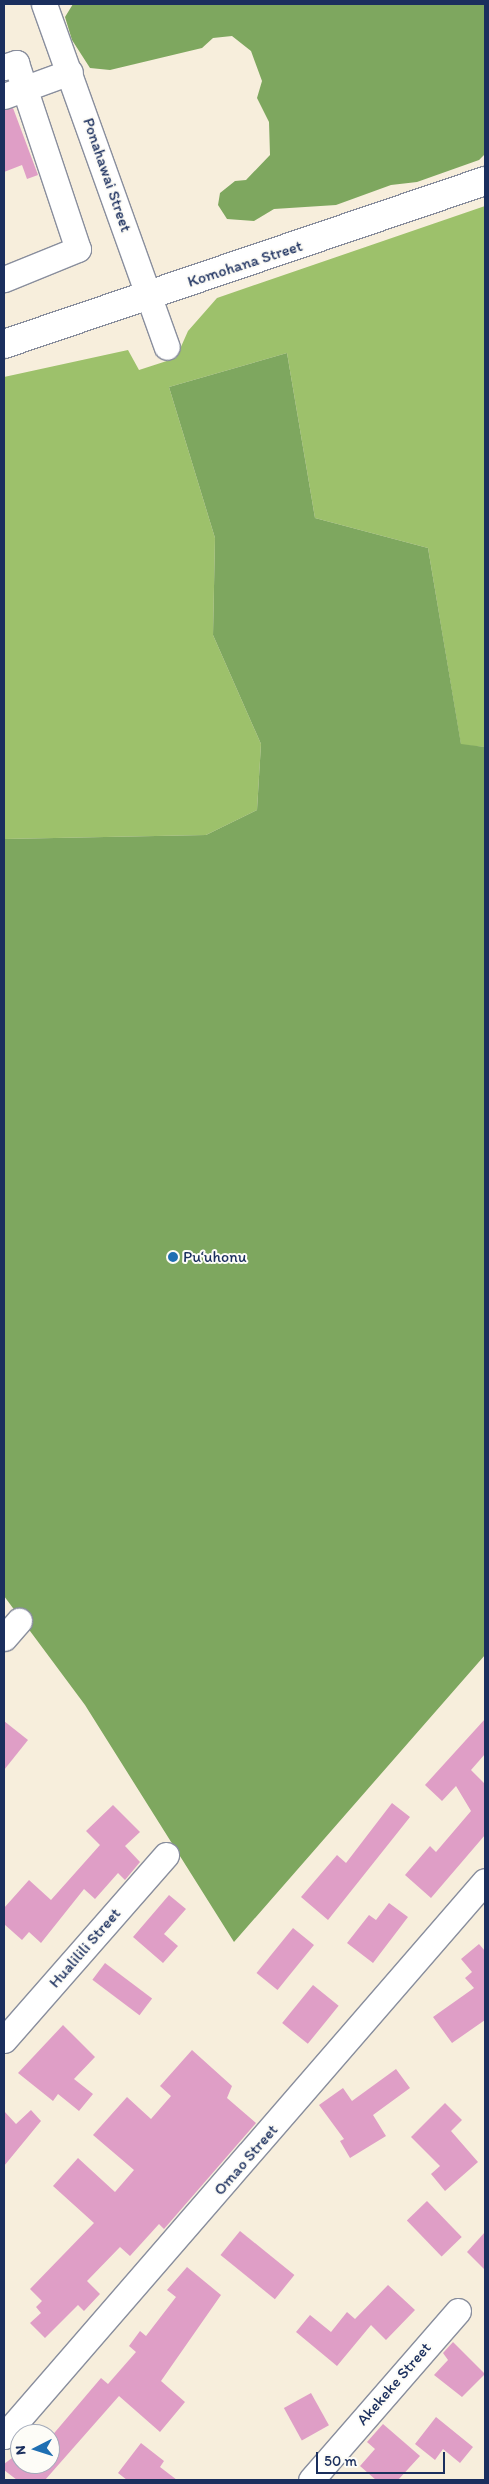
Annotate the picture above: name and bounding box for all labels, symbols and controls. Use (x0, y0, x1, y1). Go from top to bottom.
street label: Ponahawai Street (78, 115, 136, 235)
street label: Komohana Street (185, 236, 305, 292)
place label: Puʻuhonu (183, 1247, 247, 1267)
marker: Puʻuhonu (167, 1251, 179, 1263)
street label: Hualilili Street (45, 1904, 125, 1992)
street label: Omao Street (210, 2121, 282, 2199)
street label: Akekeke Street (353, 2339, 435, 2429)
north arrow (10, 2424, 60, 2474)
scale bar (319, 2442, 448, 2474)
text: N (12, 2445, 29, 2456)
text: 50 m (324, 2452, 357, 2470)

